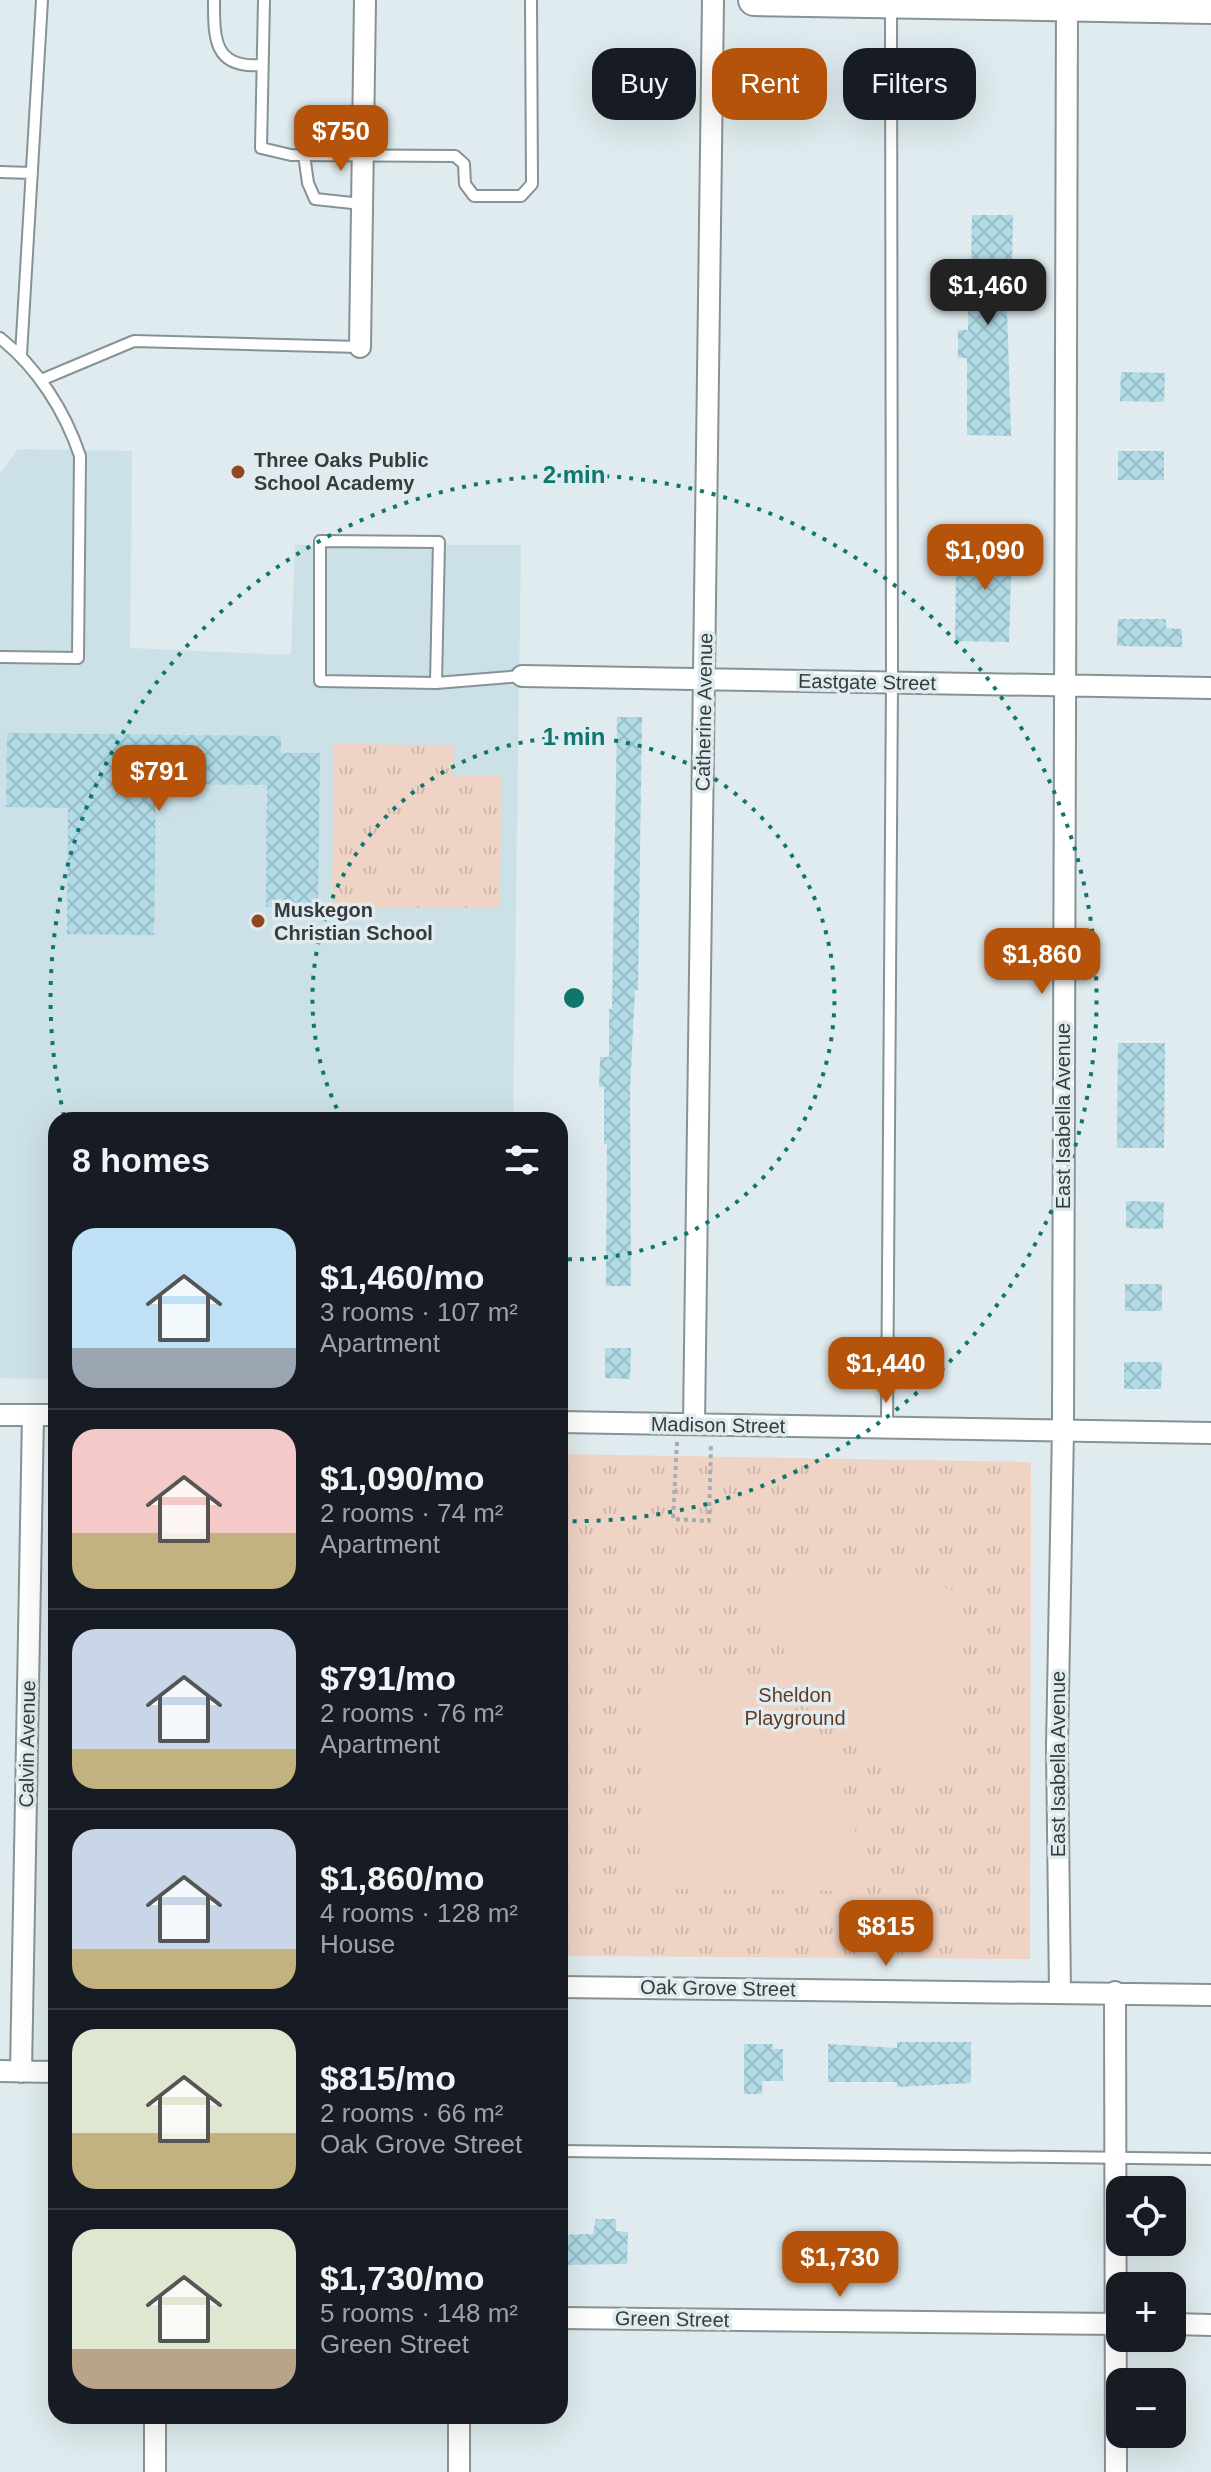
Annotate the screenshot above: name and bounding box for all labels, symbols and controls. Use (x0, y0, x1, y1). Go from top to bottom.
chip: Buy (592, 48, 696, 120)
chip: Rent (712, 48, 827, 120)
chip: Filters (843, 48, 976, 120)
pin: $750 (294, 105, 388, 173)
text: $750 (312, 116, 370, 146)
pin: $1,460 (923, 259, 1053, 327)
text: $1,460 (948, 270, 1028, 300)
place label: Three Oaks Public School Academy (254, 449, 429, 494)
text: 2 min (543, 461, 605, 488)
marker: Three Oaks Public School Academy (229, 463, 247, 481)
pin: $1,090 (920, 524, 1050, 592)
text: $1,090 (945, 535, 1025, 565)
street label: Catherine Avenue (692, 632, 716, 792)
street label: Eastgate Street (798, 670, 937, 694)
text: 1 min (543, 723, 605, 750)
pin: $791 (112, 745, 206, 813)
text: $791 (130, 756, 188, 786)
place label: Muskegon Christian School (274, 899, 433, 944)
marker: Muskegon Christian School (249, 912, 267, 930)
pin: $1,860 (977, 928, 1107, 996)
text: $1,860 (1002, 939, 1082, 969)
centre of rings (560, 984, 588, 1012)
street label: East Isabella Avenue (1052, 1023, 1074, 1209)
icon: filters (500, 1138, 544, 1182)
text: 8 homes (72, 1141, 210, 1179)
text: $1,460/mo (320, 1258, 484, 1296)
icon: home (136, 1260, 232, 1356)
text: 3 rooms · 107 m² (320, 1297, 518, 1327)
text: Apartment (320, 1328, 440, 1358)
pin: $1,440 (821, 1337, 951, 1405)
text: $1,440 (846, 1348, 926, 1378)
street label: Madison Street (651, 1413, 786, 1437)
text: $1,090/mo (320, 1459, 484, 1497)
icon: home (136, 1461, 232, 1557)
text: 2 rooms · 74 m² (320, 1498, 504, 1528)
text: Apartment (320, 1529, 440, 1559)
text: $791/mo (320, 1659, 456, 1697)
icon: home (136, 1661, 232, 1757)
street label: East Isabella Avenue (1047, 1671, 1069, 1857)
street label: Calvin Avenue (15, 1680, 39, 1808)
park label: Sheldon Playground (744, 1684, 846, 1729)
text: 2 rooms · 76 m² (320, 1698, 504, 1728)
text: Apartment (320, 1729, 440, 1759)
text: $1,860/mo (320, 1859, 484, 1897)
icon: home (136, 1861, 232, 1957)
text: 4 rooms · 128 m² (320, 1898, 518, 1928)
pin: $815 (839, 1900, 933, 1968)
text: $815 (857, 1911, 915, 1941)
text: House (320, 1929, 395, 1959)
street label: Oak Grove Street (640, 1976, 796, 2000)
text: $815/mo (320, 2059, 456, 2097)
icon: home (136, 2061, 232, 2157)
text: 2 rooms · 66 m² (320, 2098, 504, 2128)
text: Oak Grove Street (320, 2129, 522, 2159)
map controls (1106, 2176, 1186, 2448)
button: locate (1106, 2176, 1186, 2256)
pin: $1,730 (775, 2231, 905, 2299)
text: $1,730 (800, 2242, 880, 2272)
text: $1,730/mo (320, 2259, 484, 2297)
icon: home (136, 2261, 232, 2357)
button: + (1106, 2272, 1186, 2352)
text: 5 rooms · 148 m² (320, 2298, 518, 2328)
street label: Green Street (615, 2307, 730, 2331)
text: Green Street (320, 2329, 469, 2359)
button: − (1106, 2368, 1186, 2448)

